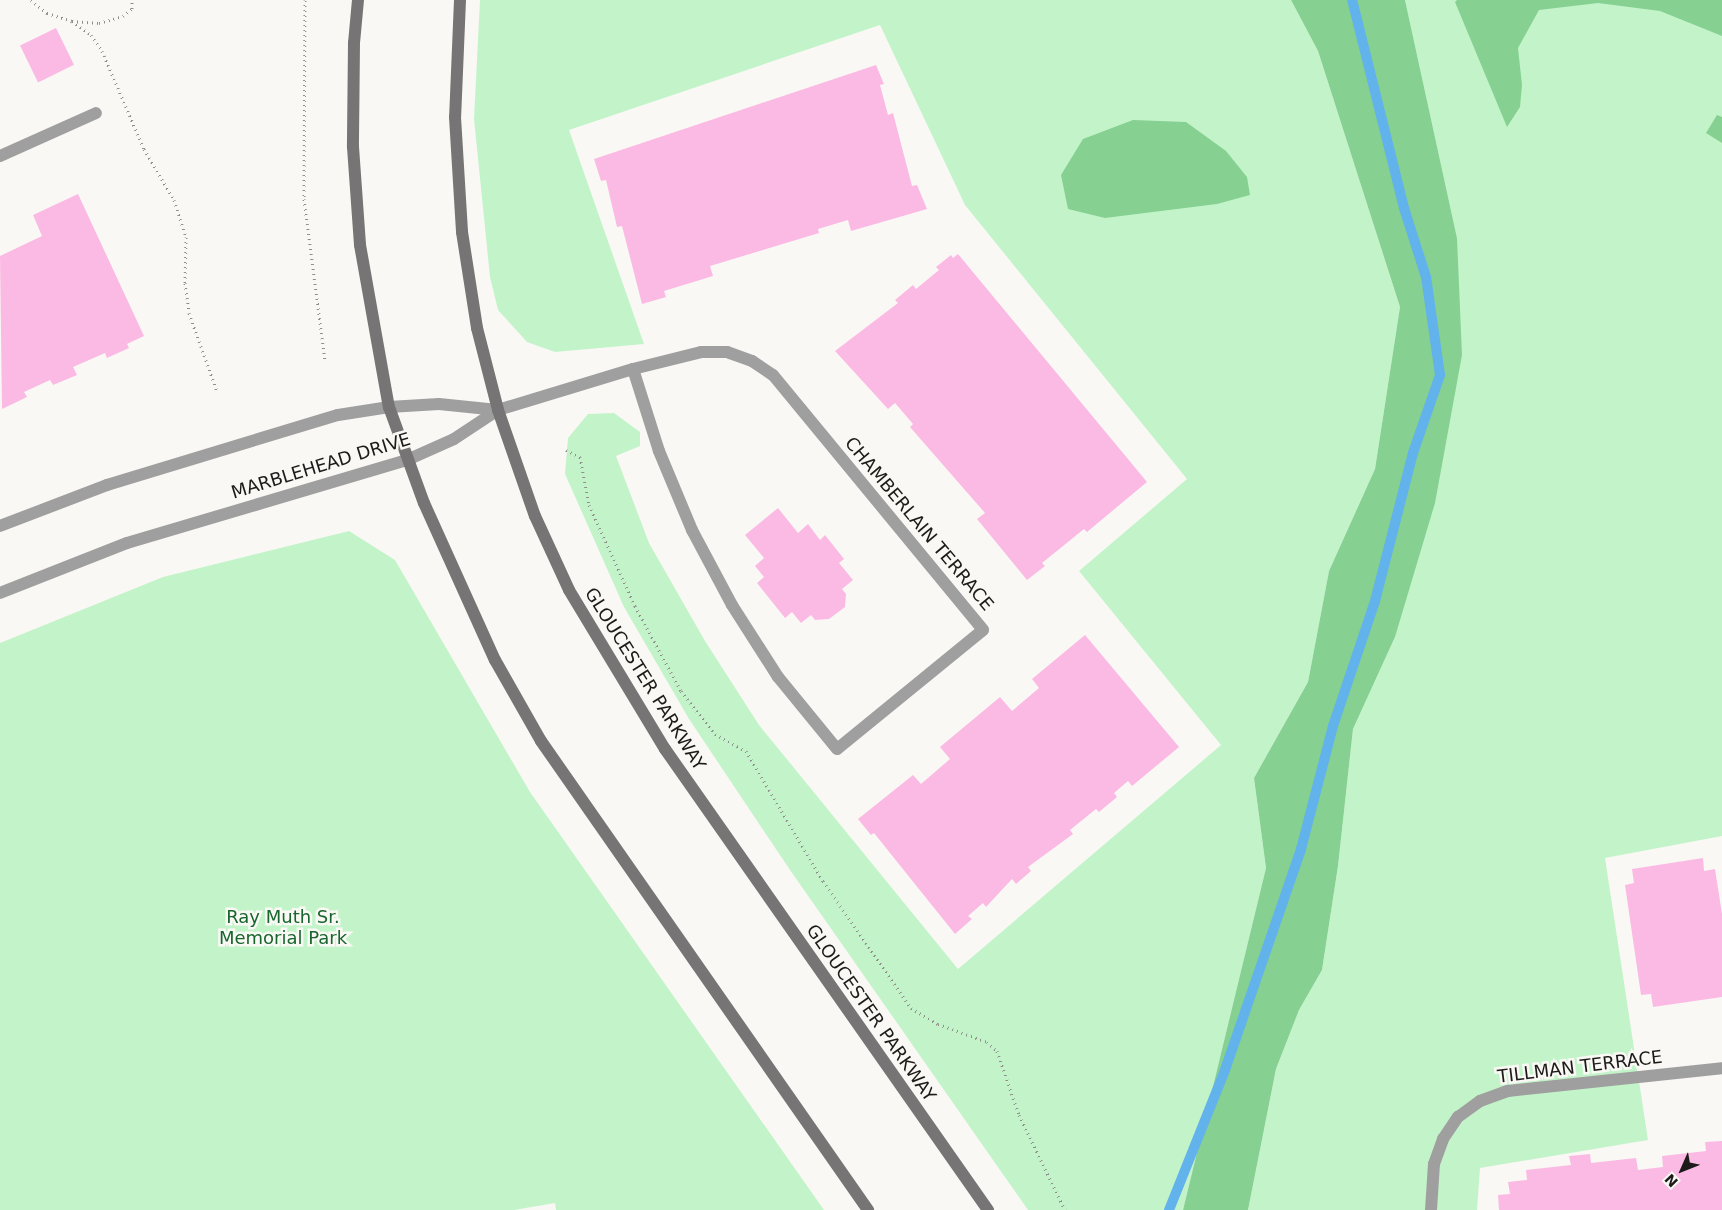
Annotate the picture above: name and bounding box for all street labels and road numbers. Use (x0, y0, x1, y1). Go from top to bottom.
street label: MARBLEHEAD DRIVE (229, 428, 413, 504)
street label: CHAMBERLAIN TERRACE (840, 433, 998, 615)
street label: GLOUCESTER PARKWAY (580, 584, 710, 774)
street label: GLOUCESTER PARKWAY (802, 920, 940, 1106)
street label: TILLMAN TERRACE (1496, 1046, 1664, 1088)

